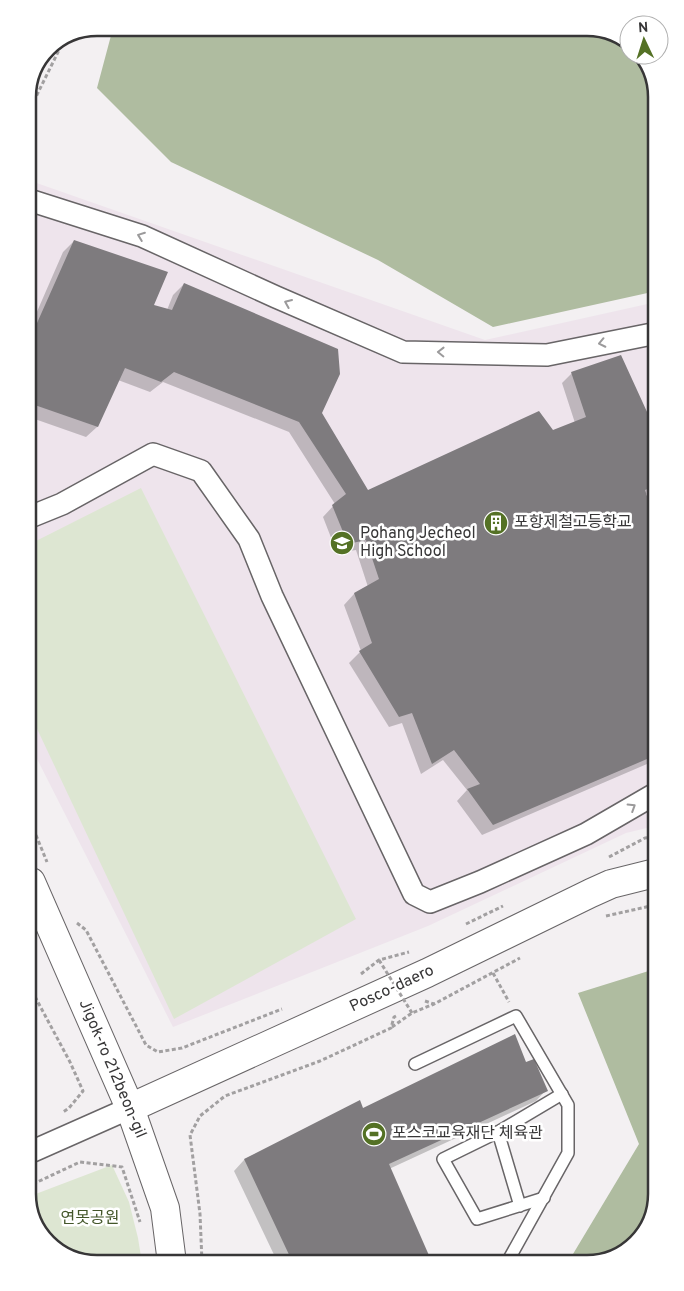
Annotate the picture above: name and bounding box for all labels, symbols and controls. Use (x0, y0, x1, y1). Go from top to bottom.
north arrow (619, 15, 669, 65)
text: N (638, 20, 649, 37)
one-way arrow (137, 231, 145, 241)
one-way arrow (285, 298, 293, 308)
one-way arrow (598, 338, 607, 348)
one-way arrow (437, 347, 445, 358)
building icon: 포항제철고등학교 (483, 510, 509, 536)
place label: 포항제철고등학교 (514, 513, 632, 533)
place label: Pohang Jecheol High School (360, 524, 476, 562)
school or university icon: Pohang Jecheol High School (329, 530, 355, 556)
one-way arrow (627, 803, 636, 813)
street label: Posco-daero (347, 961, 438, 1017)
street label: Jigok-ro 212beon-gil (74, 997, 150, 1141)
sports icon: 포스코교육재단 체육관 (361, 1121, 387, 1147)
place label: 포스코교육재단 체육관 (392, 1124, 543, 1144)
park label: 연못공원 (61, 1209, 119, 1229)

